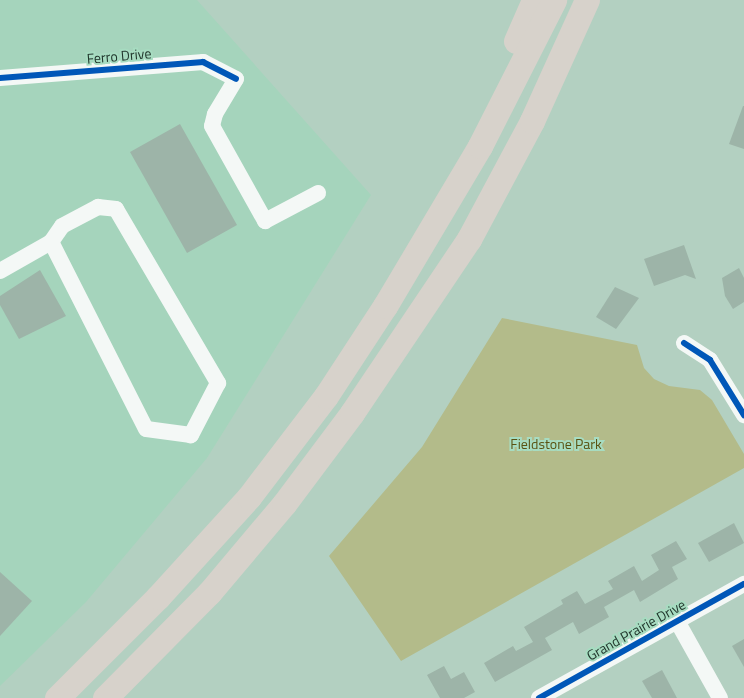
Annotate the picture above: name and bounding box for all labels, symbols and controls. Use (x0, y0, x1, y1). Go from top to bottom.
street label: Ferro Drive (86, 45, 152, 67)
park label: Fieldstone Park (510, 436, 602, 452)
street label: Grand Prairie Drive (584, 596, 688, 664)

